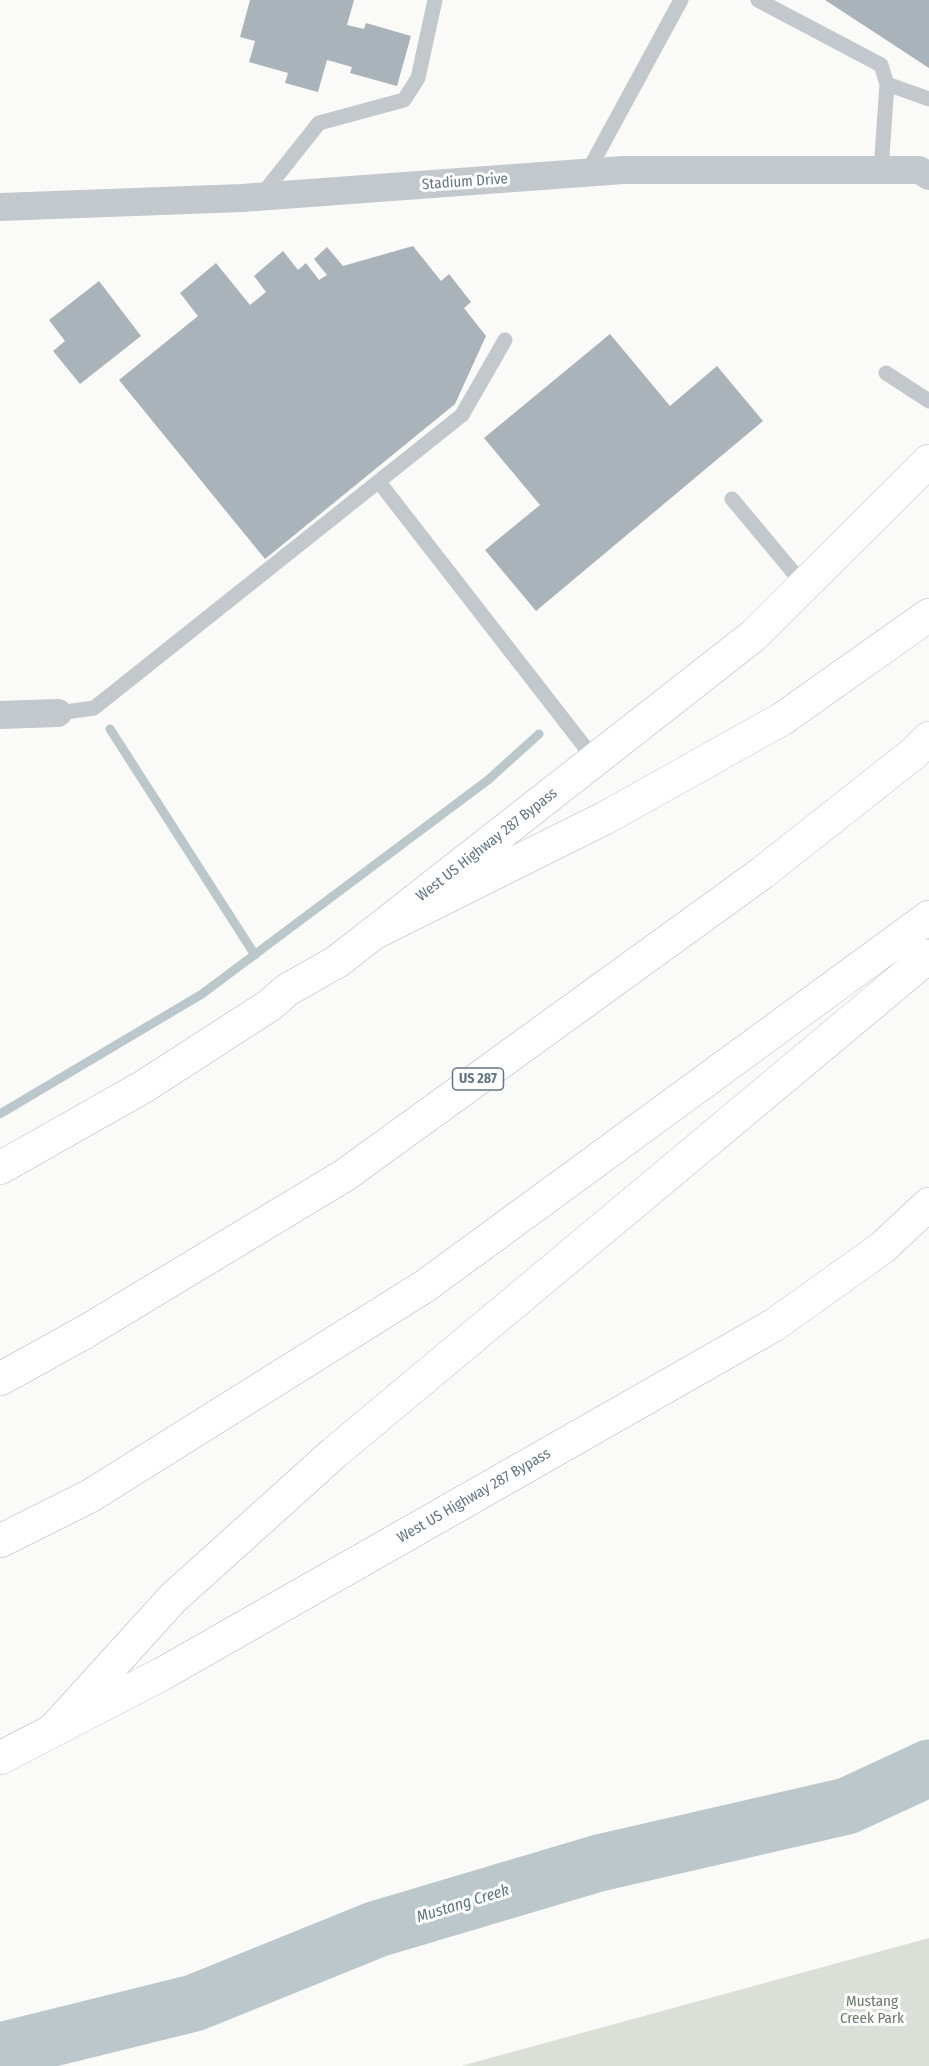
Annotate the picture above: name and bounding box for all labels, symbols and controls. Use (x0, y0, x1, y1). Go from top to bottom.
street label: Stadium Drive (421, 170, 509, 194)
street label: West US Highway 287 Bypass (413, 784, 561, 906)
road number: US 287 (452, 1068, 504, 1090)
street label: West US Highway 287 Bypass (394, 1445, 554, 1547)
water label: Mustang Creek (414, 1881, 512, 1927)
park label: Mustang Creek Park (840, 1993, 904, 2028)

